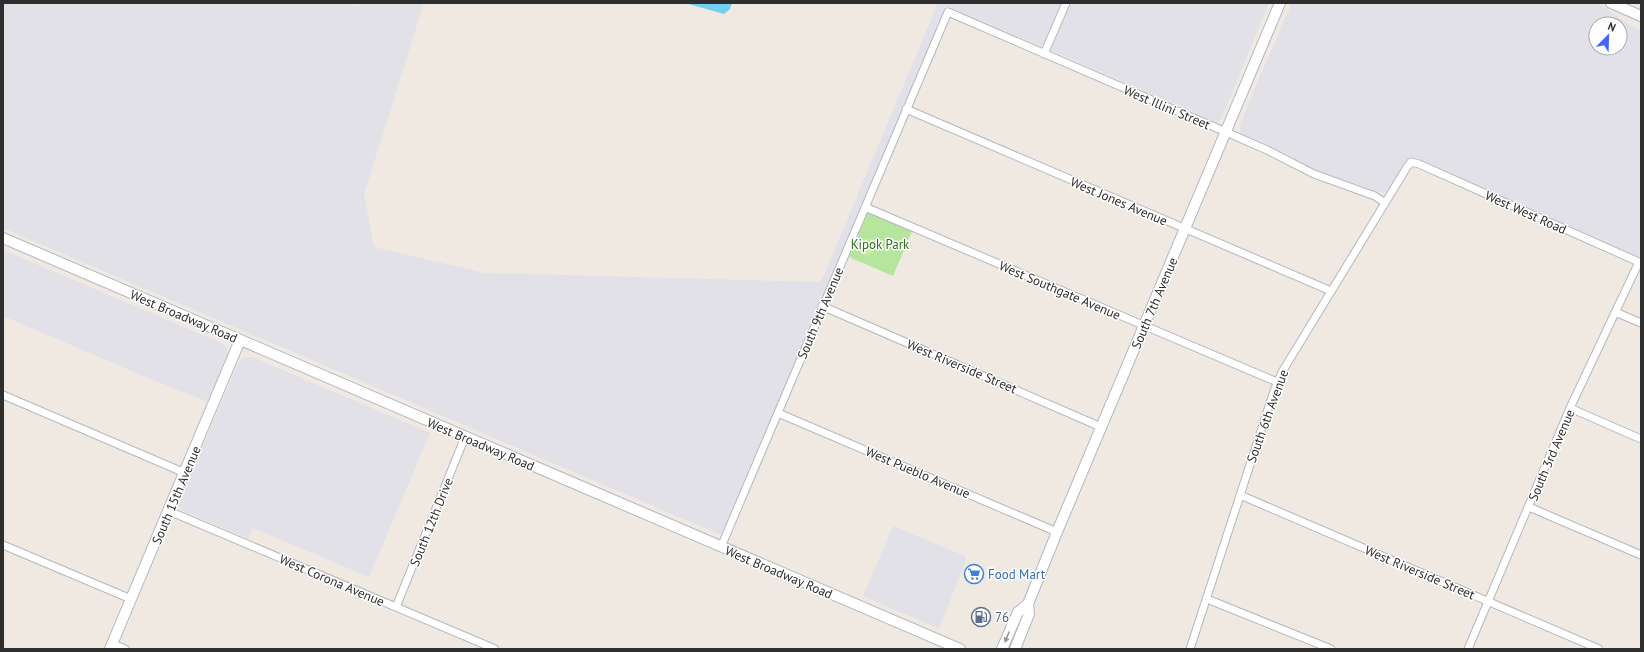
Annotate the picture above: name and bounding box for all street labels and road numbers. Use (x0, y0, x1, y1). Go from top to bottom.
street label: West Illini Street (1121, 82, 1213, 134)
street label: West Jones Avenue (1068, 173, 1170, 230)
street label: West West Road (1482, 187, 1569, 238)
street label: South 7th Avenue (1128, 255, 1181, 352)
street label: West Southgate Avenue (996, 257, 1123, 324)
street label: South 9th Avenue (793, 265, 847, 362)
street label: West Broadway Road (127, 286, 240, 347)
street label: West Riverside Street (904, 336, 1020, 398)
street label: South 6th Avenue (1243, 367, 1292, 465)
street label: South 3rd Avenue (1524, 407, 1578, 504)
street label: West Broadway Road (424, 414, 537, 475)
street label: South 15th Avenue (148, 443, 205, 547)
street label: West Pueblo Avenue (863, 443, 973, 502)
street label: South 12th Drive (406, 475, 457, 569)
street label: West Broadway Road (722, 542, 835, 603)
street label: West Riverside Street (1362, 542, 1478, 604)
street label: West Corona Avenue (277, 551, 387, 610)

